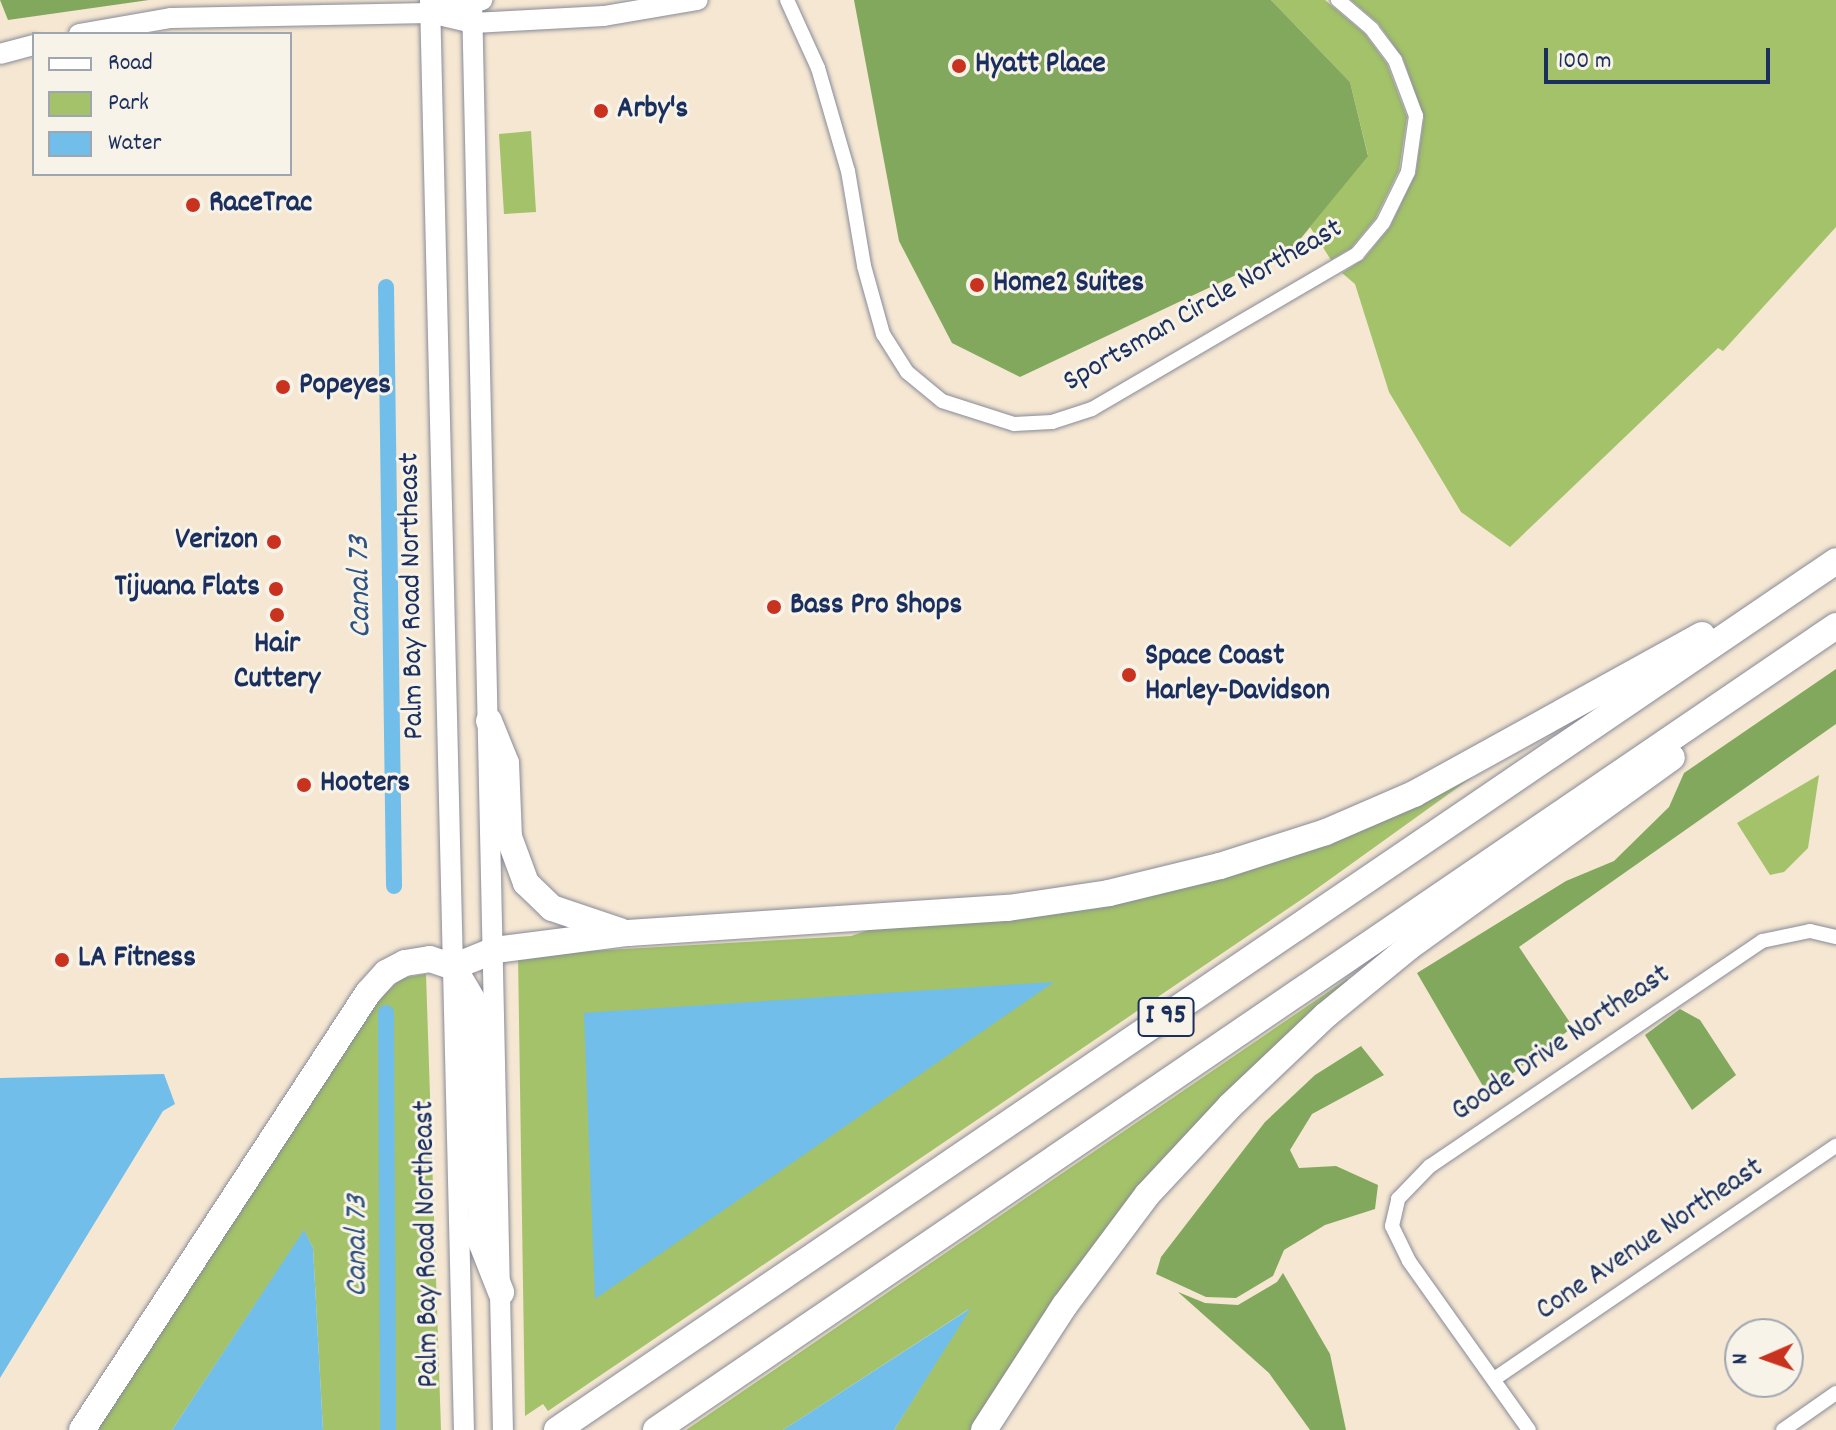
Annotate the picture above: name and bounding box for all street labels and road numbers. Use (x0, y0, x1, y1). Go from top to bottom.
street label: Sportsman Circle Northeast (1058, 212, 1350, 402)
street label: Palm Bay Road Northeast (393, 452, 435, 740)
street label: Goode Drive Northeast (1446, 959, 1678, 1131)
road number: I 95 (1136, 993, 1196, 1041)
street label: Palm Bay Road Northeast (408, 1100, 450, 1388)
street label: Cone Avenue Northeast (1531, 1152, 1771, 1330)

